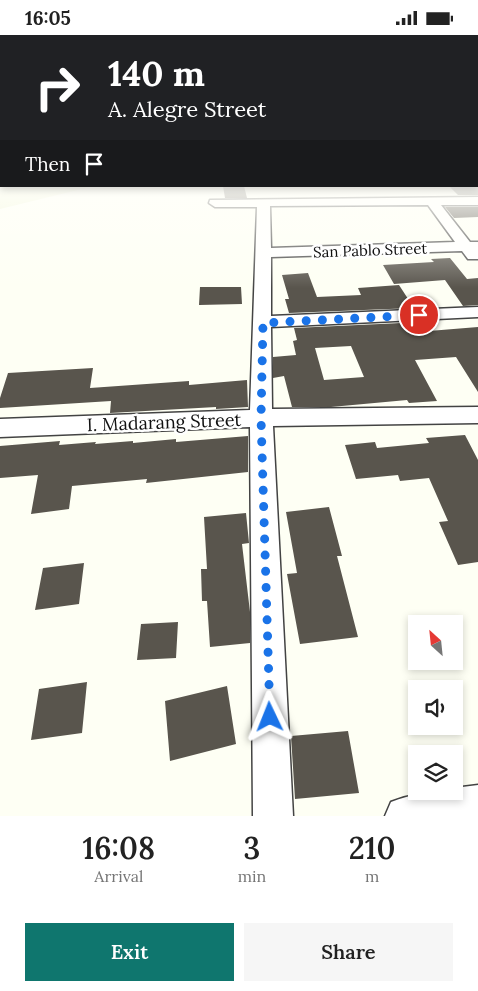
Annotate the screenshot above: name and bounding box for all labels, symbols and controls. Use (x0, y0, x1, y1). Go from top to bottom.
text: 16:05 (25, 6, 71, 30)
text: 140 m (108, 51, 205, 96)
icon: right (25, 55, 90, 120)
text: A. Alegre Street (108, 95, 266, 123)
icon: arrive (80, 150, 108, 178)
text: Then (25, 152, 70, 176)
street label: San Pablo Street (313, 239, 428, 261)
pin (398, 294, 440, 336)
icon: arrive (405, 301, 433, 329)
street label: I. Madarang Street (86, 408, 242, 436)
north arrow (408, 615, 462, 670)
map controls (408, 615, 463, 800)
button: sound (408, 680, 463, 735)
position arrow (243, 690, 295, 742)
button: layers (408, 745, 463, 800)
text: 16:08 (83, 829, 155, 867)
text: 3 (244, 829, 260, 867)
text: 210 (349, 829, 395, 867)
text: Arrival (94, 866, 143, 886)
text: min (238, 866, 266, 886)
text: m (365, 866, 379, 886)
button: Exit (25, 923, 234, 981)
button: Share (244, 923, 453, 981)

